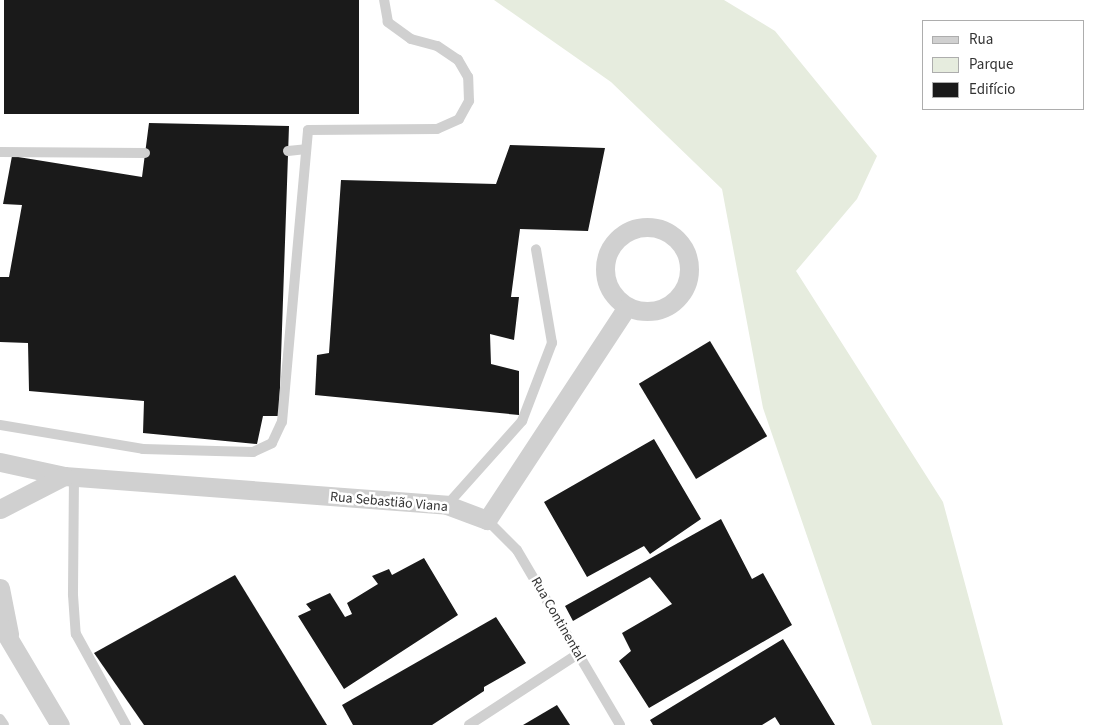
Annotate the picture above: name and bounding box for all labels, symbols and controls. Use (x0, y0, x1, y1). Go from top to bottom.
legend (922, 20, 1084, 110)
text: Rua (969, 29, 993, 50)
text: Parque (969, 54, 1013, 75)
text: Edifício (969, 79, 1016, 100)
street label: Rua Sebastião Viana (329, 488, 449, 516)
street label: Rua Continental (527, 574, 589, 664)

